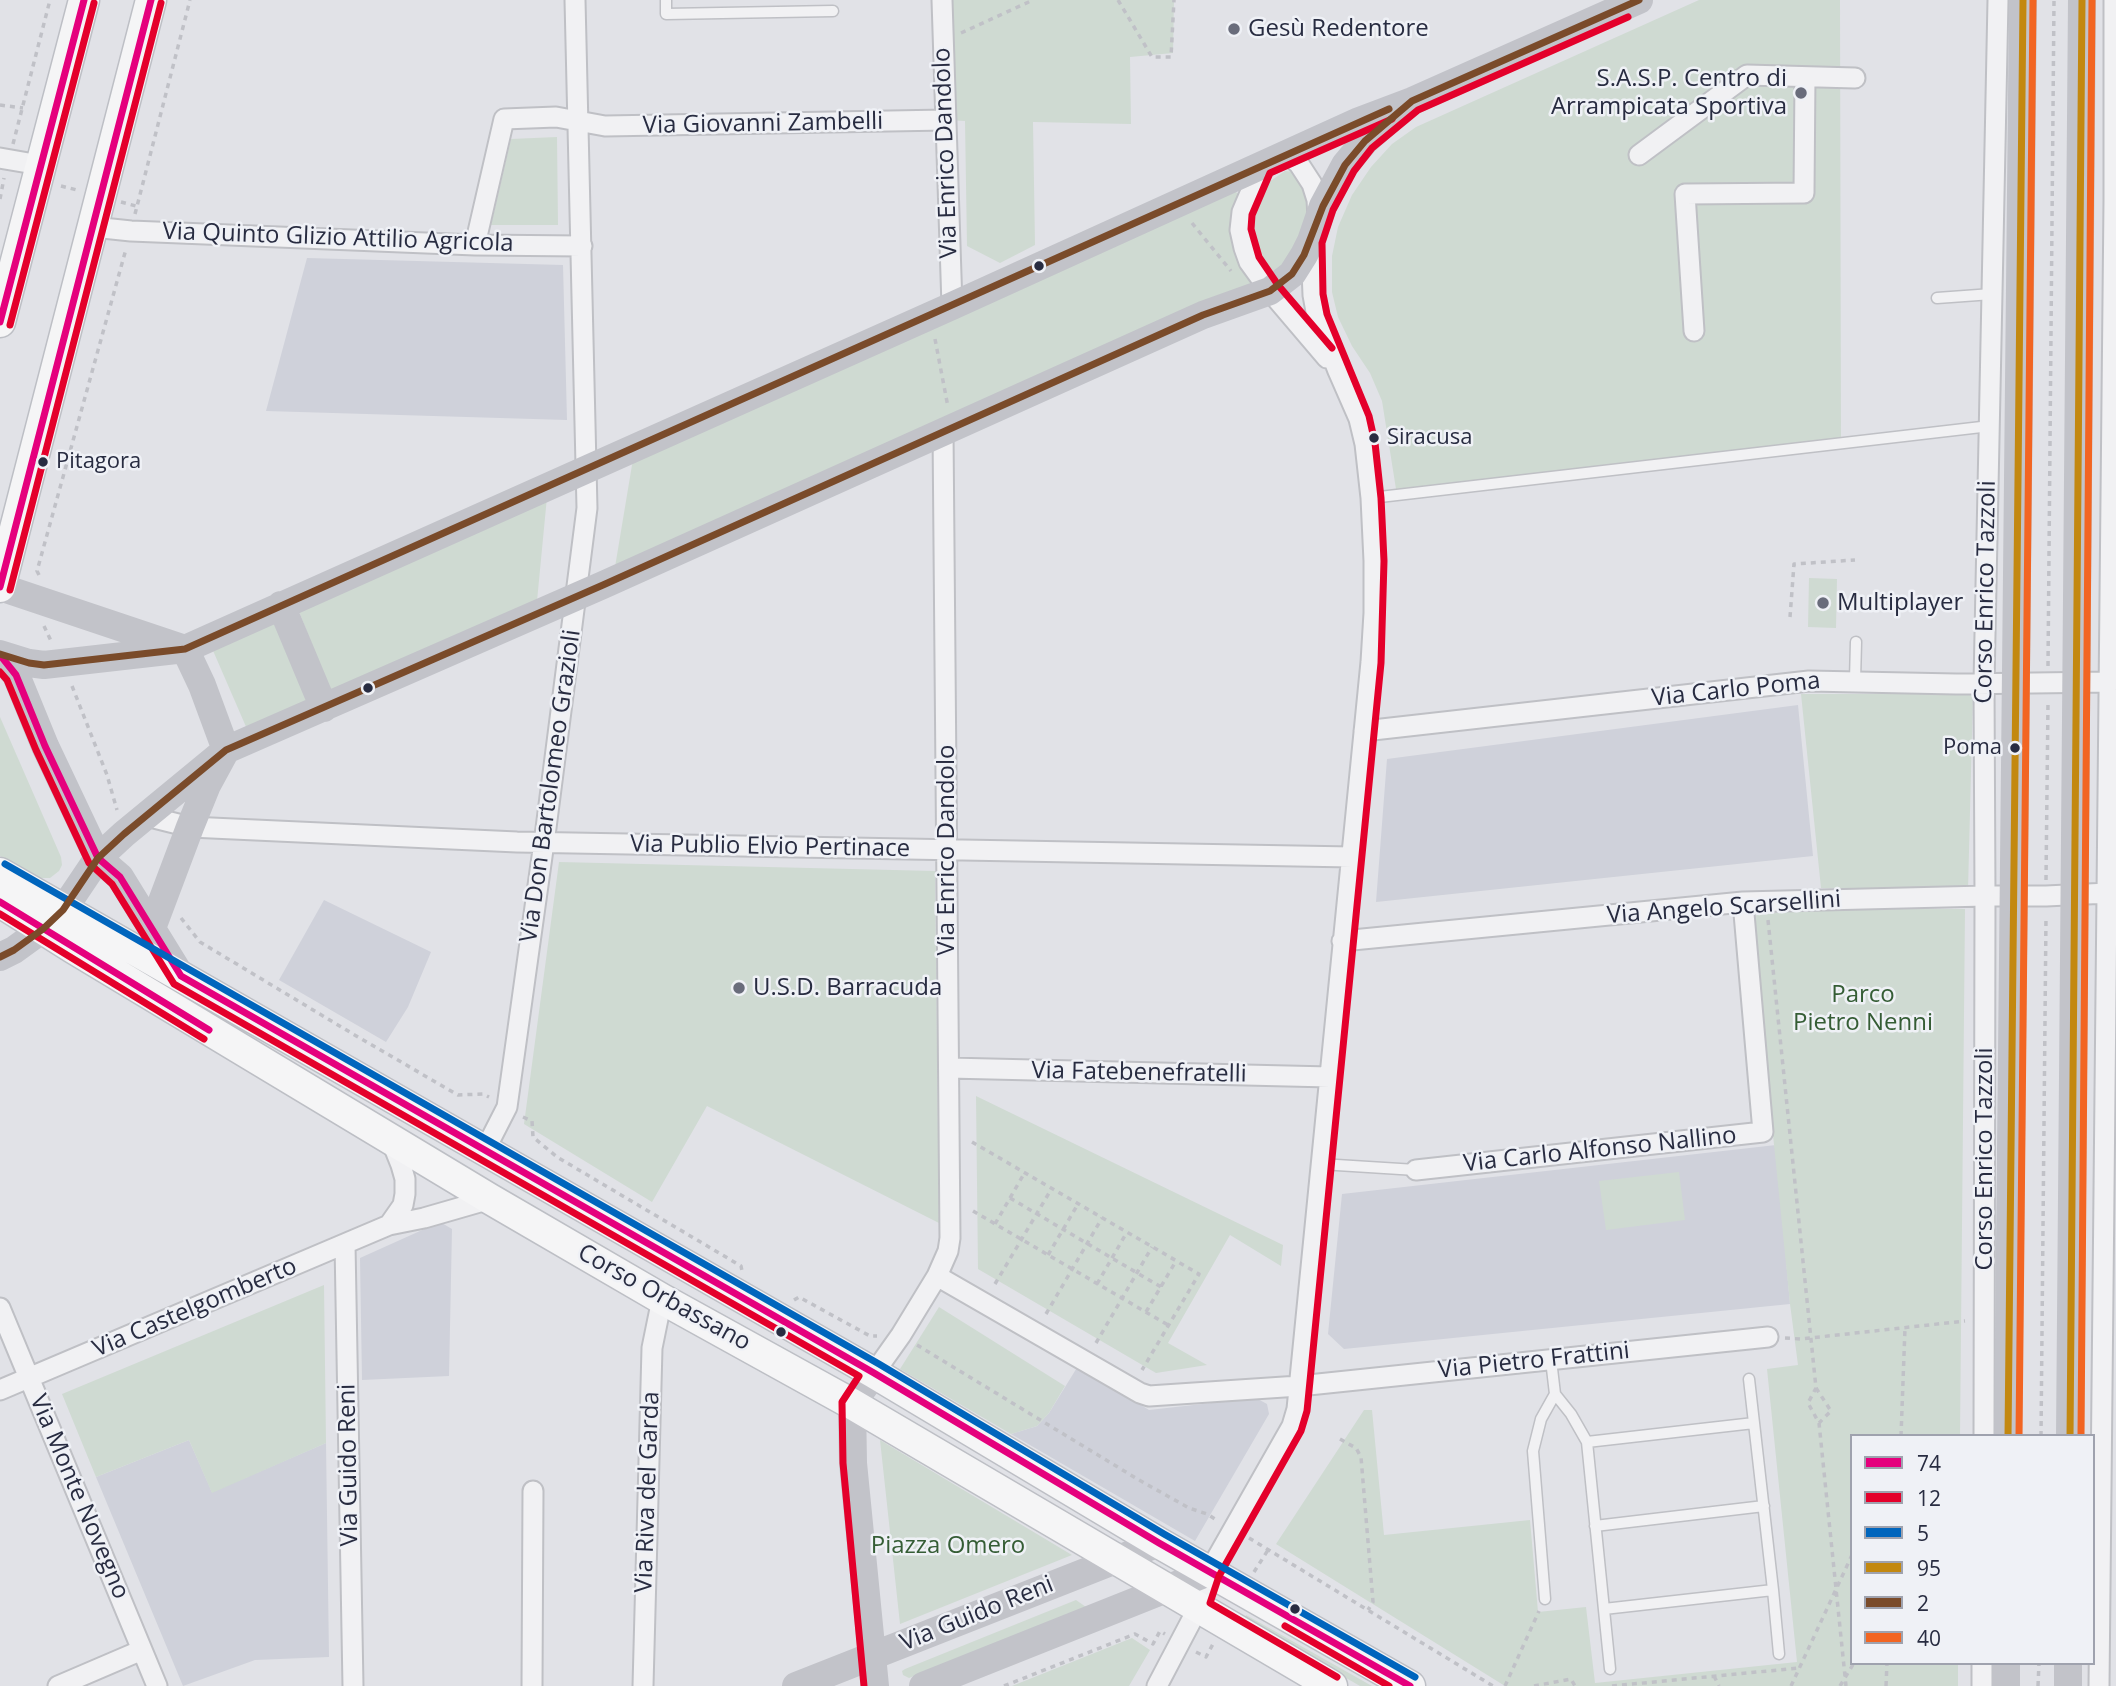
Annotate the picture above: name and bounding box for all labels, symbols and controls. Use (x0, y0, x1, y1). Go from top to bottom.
place label: Gesù Redentore (1248, 15, 1429, 43)
marker: Gesù Redentore (1226, 21, 1242, 37)
street label: Via Enrico Dandolo (928, 47, 964, 259)
place label: S.A.S.P. Centro di Arrampicata Sportiva (1551, 65, 1787, 121)
marker: S.A.S.P. Centro di Arrampicata Sportiva (1793, 85, 1809, 101)
street label: Via Giovanni Zambelli (642, 108, 884, 140)
street label: Via Quinto Glizio Attilio Agricola (162, 217, 514, 259)
unlabelled marker (1032, 259, 1046, 273)
place label: Siracusa (1387, 425, 1473, 451)
marker: Siracusa (1367, 431, 1381, 445)
place label: Pitagora (56, 449, 141, 475)
marker: Pitagora (36, 455, 50, 469)
street label: Corso Enrico Tazzoli (1970, 480, 2002, 704)
place label: Multiplayer (1837, 589, 1963, 617)
marker: Multiplayer (1815, 595, 1831, 611)
street label: Via Don Bartolomeo Grazioli (515, 628, 587, 944)
street label: Via Carlo Poma (1650, 667, 1822, 713)
unlabelled marker (361, 681, 375, 695)
place label: Poma (1943, 735, 2002, 761)
marker: Poma (2008, 741, 2022, 755)
street label: Via Enrico Dandolo (933, 744, 961, 956)
street label: Via Publio Elvio Pertinace (630, 830, 910, 864)
street label: Via Angelo Scarsellini (1606, 885, 1842, 931)
place label: U.S.D. Barracuda (753, 974, 942, 1002)
marker: U.S.D. Barracuda (731, 980, 747, 996)
park label: Parco Pietro Nenni (1793, 981, 1933, 1037)
street label: Corso Enrico Tazzoli (1971, 1047, 1999, 1271)
street label: Via Fatebenefratelli (1031, 1057, 1247, 1089)
street label: Via Carlo Alfonso Nallino (1462, 1121, 1738, 1179)
street label: Corso Orbassano (572, 1239, 756, 1357)
street label: Via Castelgomberto (89, 1252, 301, 1364)
unlabelled marker (774, 1325, 788, 1339)
street label: Via Pietro Frattini (1437, 1337, 1631, 1385)
street label: Via Guido Reni (333, 1383, 365, 1547)
street label: Via Monte Novegno (23, 1391, 135, 1603)
street label: Via Riva del Garda (630, 1391, 666, 1593)
legend (1850, 1434, 2095, 1665)
text: 74 (1917, 1449, 1941, 1477)
text: 12 (1917, 1484, 1941, 1512)
text: 5 (1917, 1519, 1929, 1547)
park label: Piazza Omero (871, 1532, 1025, 1560)
text: 95 (1917, 1554, 1941, 1582)
street label: Via Guido Reni (896, 1570, 1058, 1658)
text: 2 (1917, 1589, 1929, 1617)
unlabelled marker (1288, 1602, 1302, 1616)
text: 40 (1917, 1624, 1941, 1652)

